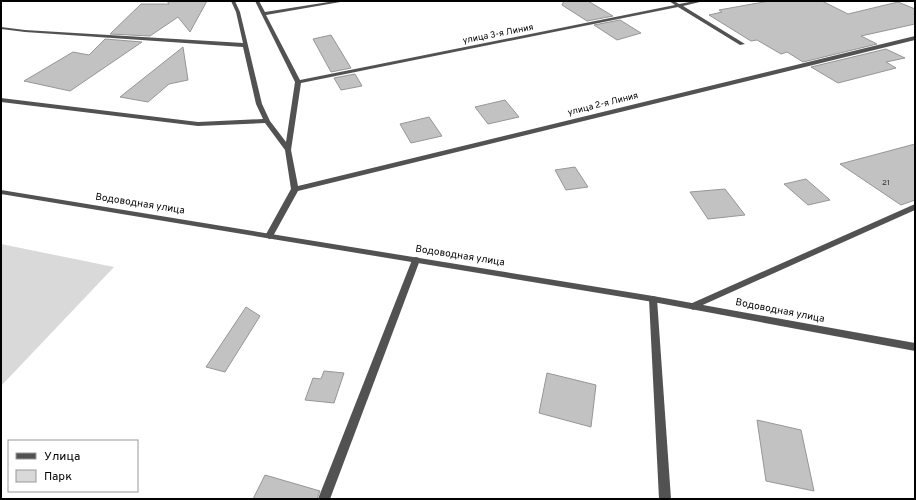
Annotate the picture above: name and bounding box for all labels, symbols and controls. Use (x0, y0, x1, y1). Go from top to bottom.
street label: улица 3-я Линия (462, 22, 534, 46)
street label: улица 2-я Линия (567, 90, 639, 118)
house number: 21 (882, 178, 890, 188)
street label: Водоводная улица (94, 191, 186, 217)
street label: Водоводная улица (414, 243, 506, 269)
street label: Водоводная улица (734, 296, 826, 326)
legend (8, 440, 138, 492)
text: Улица (44, 449, 80, 465)
text: Парк (44, 469, 72, 485)

